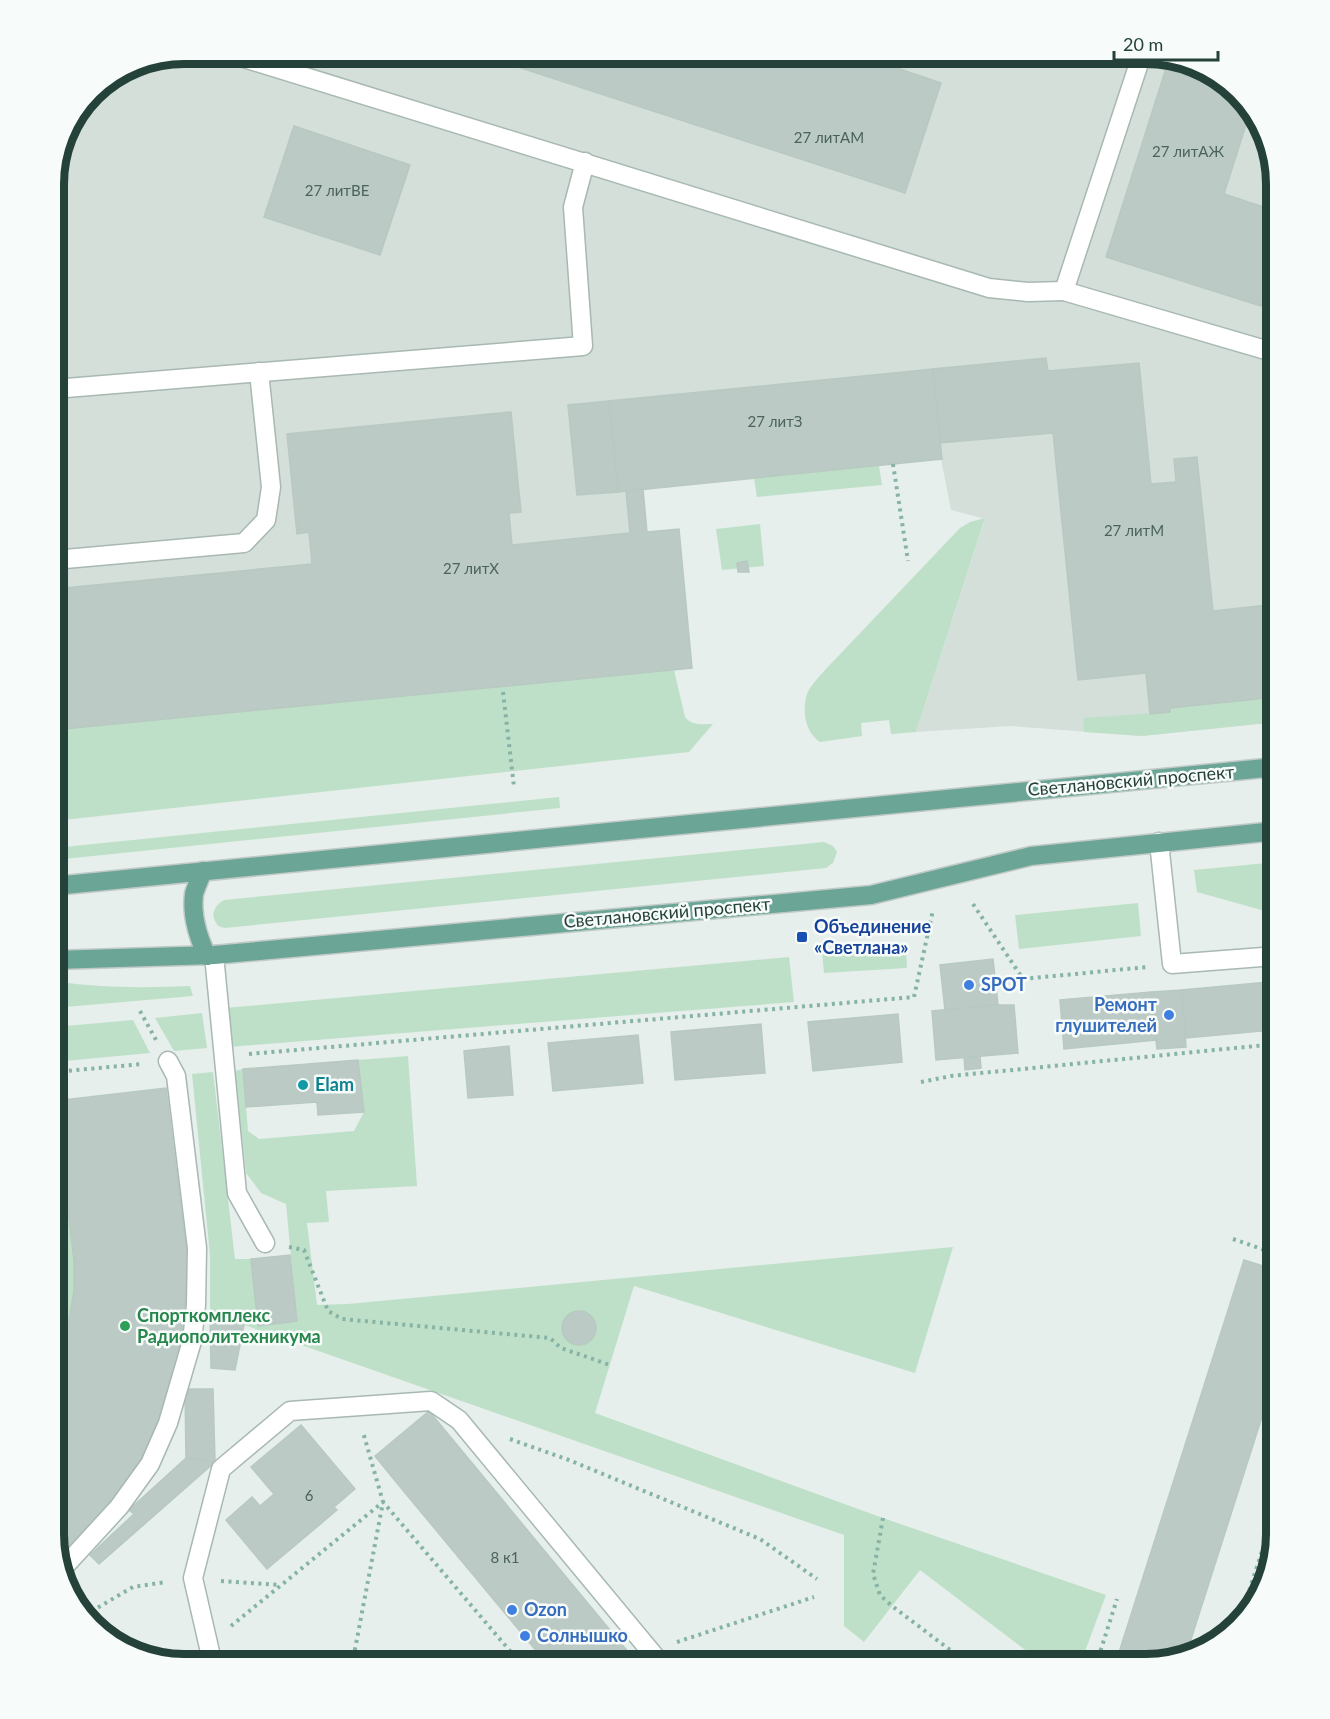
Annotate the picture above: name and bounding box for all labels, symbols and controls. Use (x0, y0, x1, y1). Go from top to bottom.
scale bar (1114, 24, 1218, 62)
text: 20 m (1123, 33, 1163, 55)
house number: 27 литАМ (794, 128, 864, 146)
house number: 27 литАЖ (1152, 142, 1224, 160)
house number: 27 литВЕ (305, 181, 369, 199)
house number: 27 литЗ (748, 412, 802, 430)
house number: 27 литМ (1104, 521, 1164, 539)
house number: 27 литХ (443, 559, 499, 577)
street label: Светлановский проспект (1027, 760, 1235, 800)
street label: Светлановский проспект (563, 892, 771, 932)
place label: Объединение «Светлана» (814, 915, 932, 958)
marker: Объединение «Светлана» (795, 930, 809, 944)
place label: SPOT (981, 973, 1027, 995)
marker: SPOT (962, 978, 976, 992)
place label: Ремонт глушителей (1055, 993, 1158, 1036)
marker: Ремонт глушителей (1162, 1008, 1176, 1022)
place label: Elam (315, 1073, 354, 1095)
marker: Elam (296, 1078, 310, 1092)
place label: Спорткомплекс Радиополитехникума (137, 1304, 321, 1347)
marker: Спорткомплекс Радиополитехникума (118, 1319, 132, 1333)
house number: 6 (305, 1486, 314, 1504)
house number: 8 к1 (490, 1548, 520, 1566)
place label: Ozon (524, 1598, 567, 1620)
marker: Ozon (505, 1603, 519, 1617)
place label: Солнышко (537, 1624, 628, 1646)
marker: Солнышко (518, 1629, 532, 1643)

